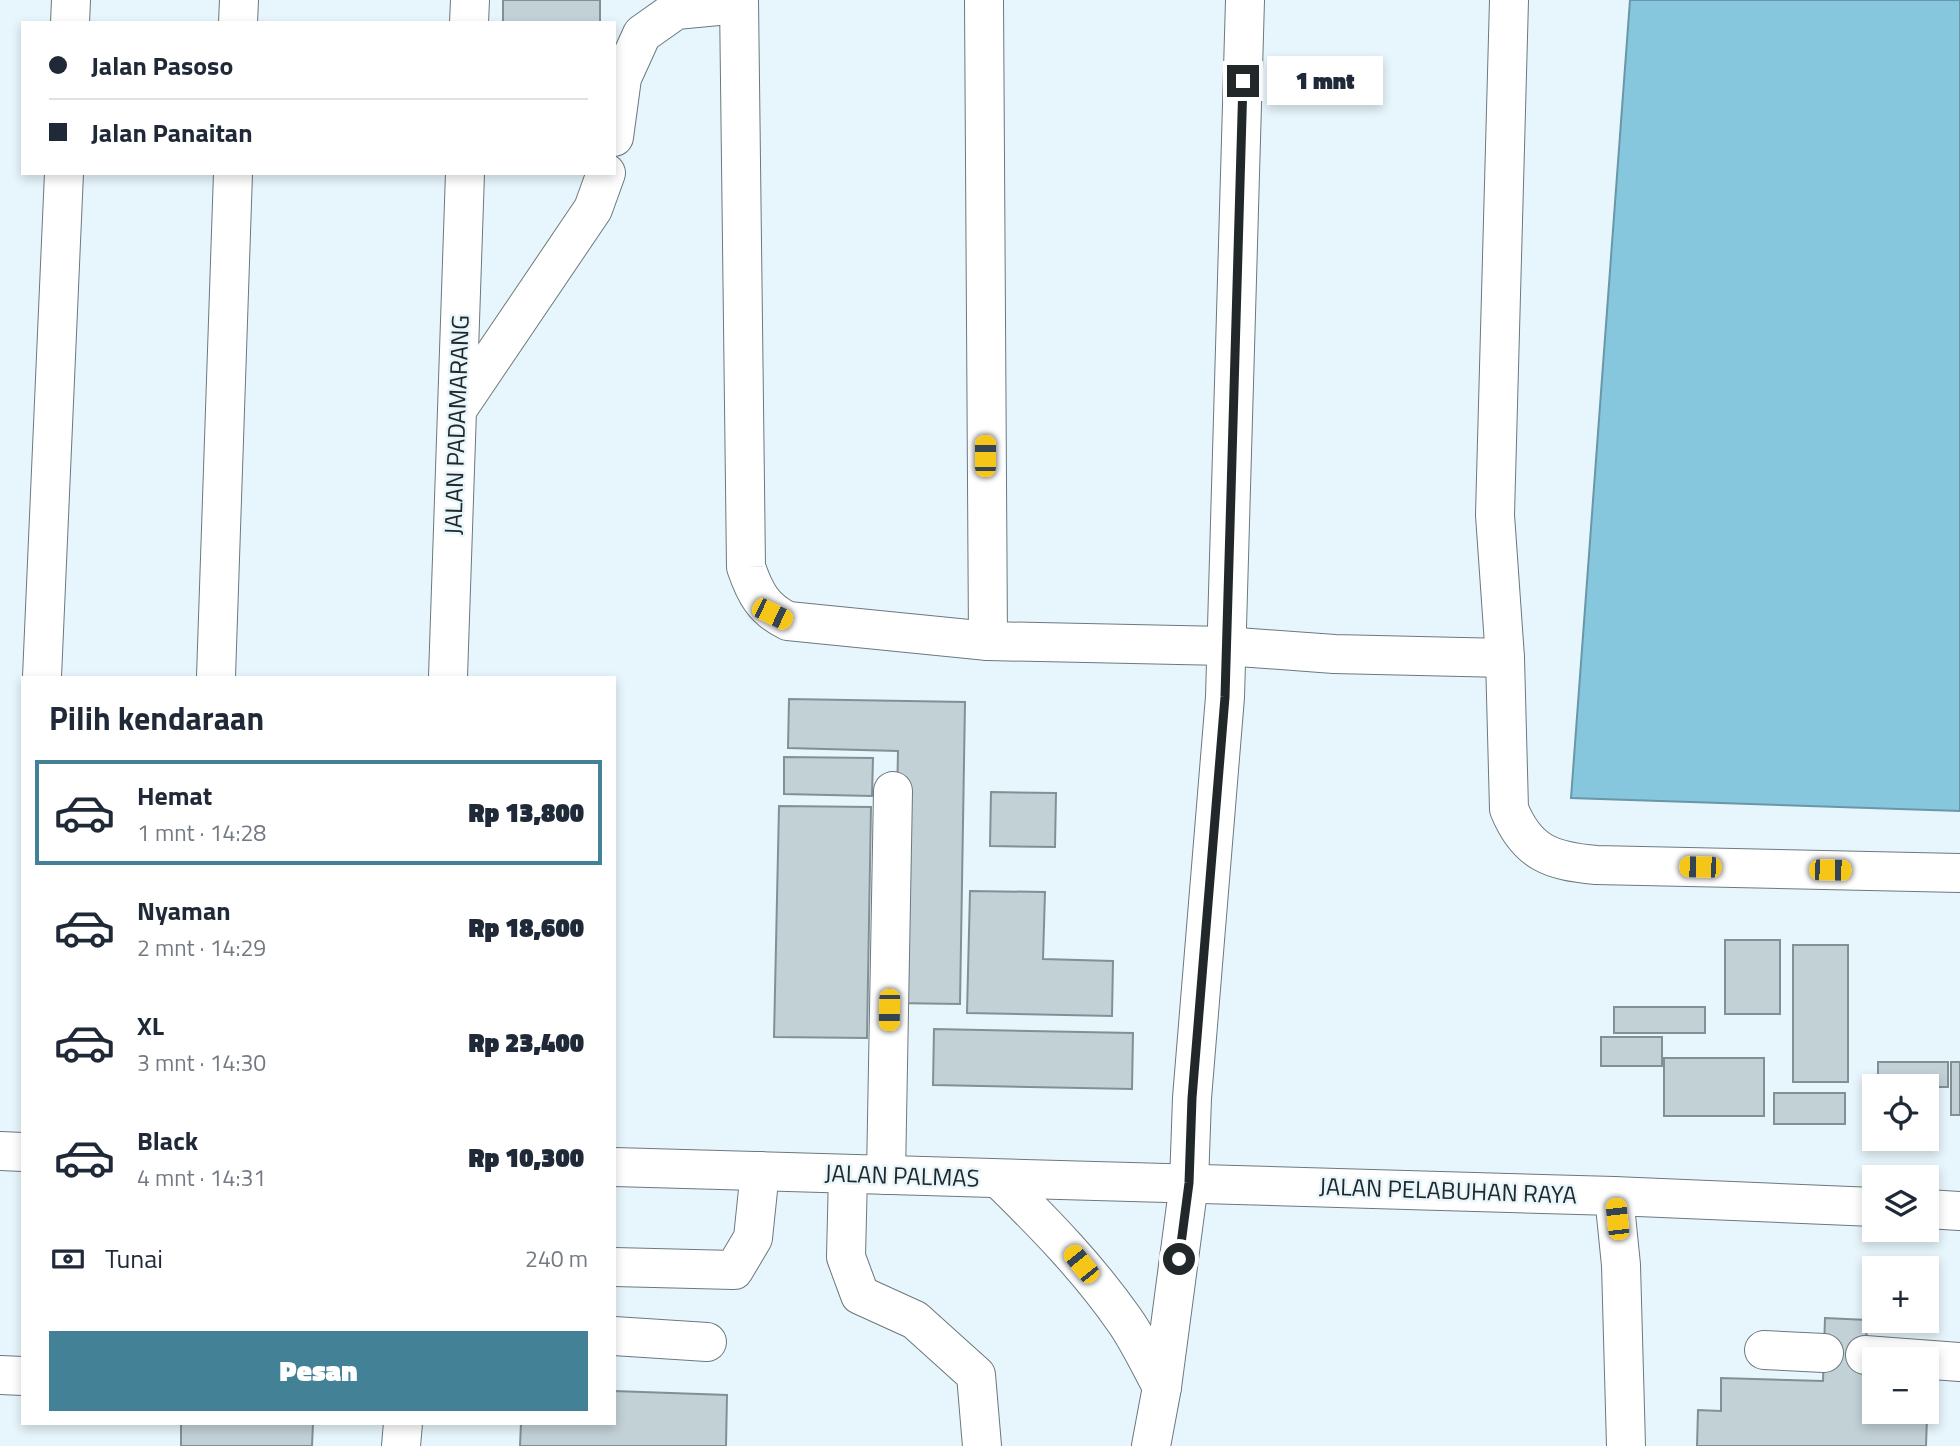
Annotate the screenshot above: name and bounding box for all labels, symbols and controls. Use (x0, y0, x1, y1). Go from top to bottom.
text: Jalan Pasoso (91, 46, 233, 85)
callout: 1 mnt (1268, 56, 1383, 106)
text: 1 mnt (1295, 63, 1355, 98)
route end (1227, 65, 1259, 97)
text: Jalan Panaitan (91, 113, 253, 152)
street label: JALAN PADAMARANG (434, 314, 478, 536)
car (975, 435, 996, 477)
car (749, 595, 796, 633)
text: Pilih kendaraan (49, 694, 264, 742)
text: Hemat (137, 776, 212, 815)
icon: car (53, 781, 116, 844)
text: Rp 13,800 (469, 793, 584, 832)
text: 1 mnt · 14:28 (137, 815, 266, 850)
car (1679, 856, 1722, 878)
car (1809, 859, 1852, 881)
text: Nyaman (137, 891, 231, 930)
icon: car (53, 896, 116, 959)
text: Rp 18,600 (469, 908, 584, 947)
text: 2 mnt · 14:29 (137, 930, 266, 965)
car (879, 989, 900, 1031)
text: XL (137, 1006, 164, 1045)
icon: car (53, 1011, 116, 1074)
text: Rp 23,400 (469, 1023, 584, 1062)
text: 3 mnt · 14:30 (137, 1045, 266, 1080)
map controls (1862, 1074, 1939, 1424)
button: locate (1862, 1074, 1939, 1151)
text: Black (137, 1121, 198, 1160)
icon: car (53, 1126, 116, 1189)
text: Rp 10,300 (469, 1138, 584, 1177)
street label: JALAN PALMAS (824, 1154, 980, 1196)
text: 4 mnt · 14:31 (137, 1160, 266, 1195)
button: layers (1862, 1165, 1939, 1242)
street label: JALAN PELABUHAN RAYA (1319, 1168, 1578, 1212)
car (1605, 1197, 1630, 1241)
text: Tunai (105, 1239, 163, 1278)
icon: cash (49, 1240, 87, 1278)
text: 240 m (525, 1241, 588, 1276)
car (1060, 1241, 1103, 1287)
route start (1163, 1243, 1195, 1275)
button: + (1862, 1256, 1939, 1333)
button: Pesan (49, 1331, 588, 1411)
button: − (1862, 1347, 1939, 1424)

